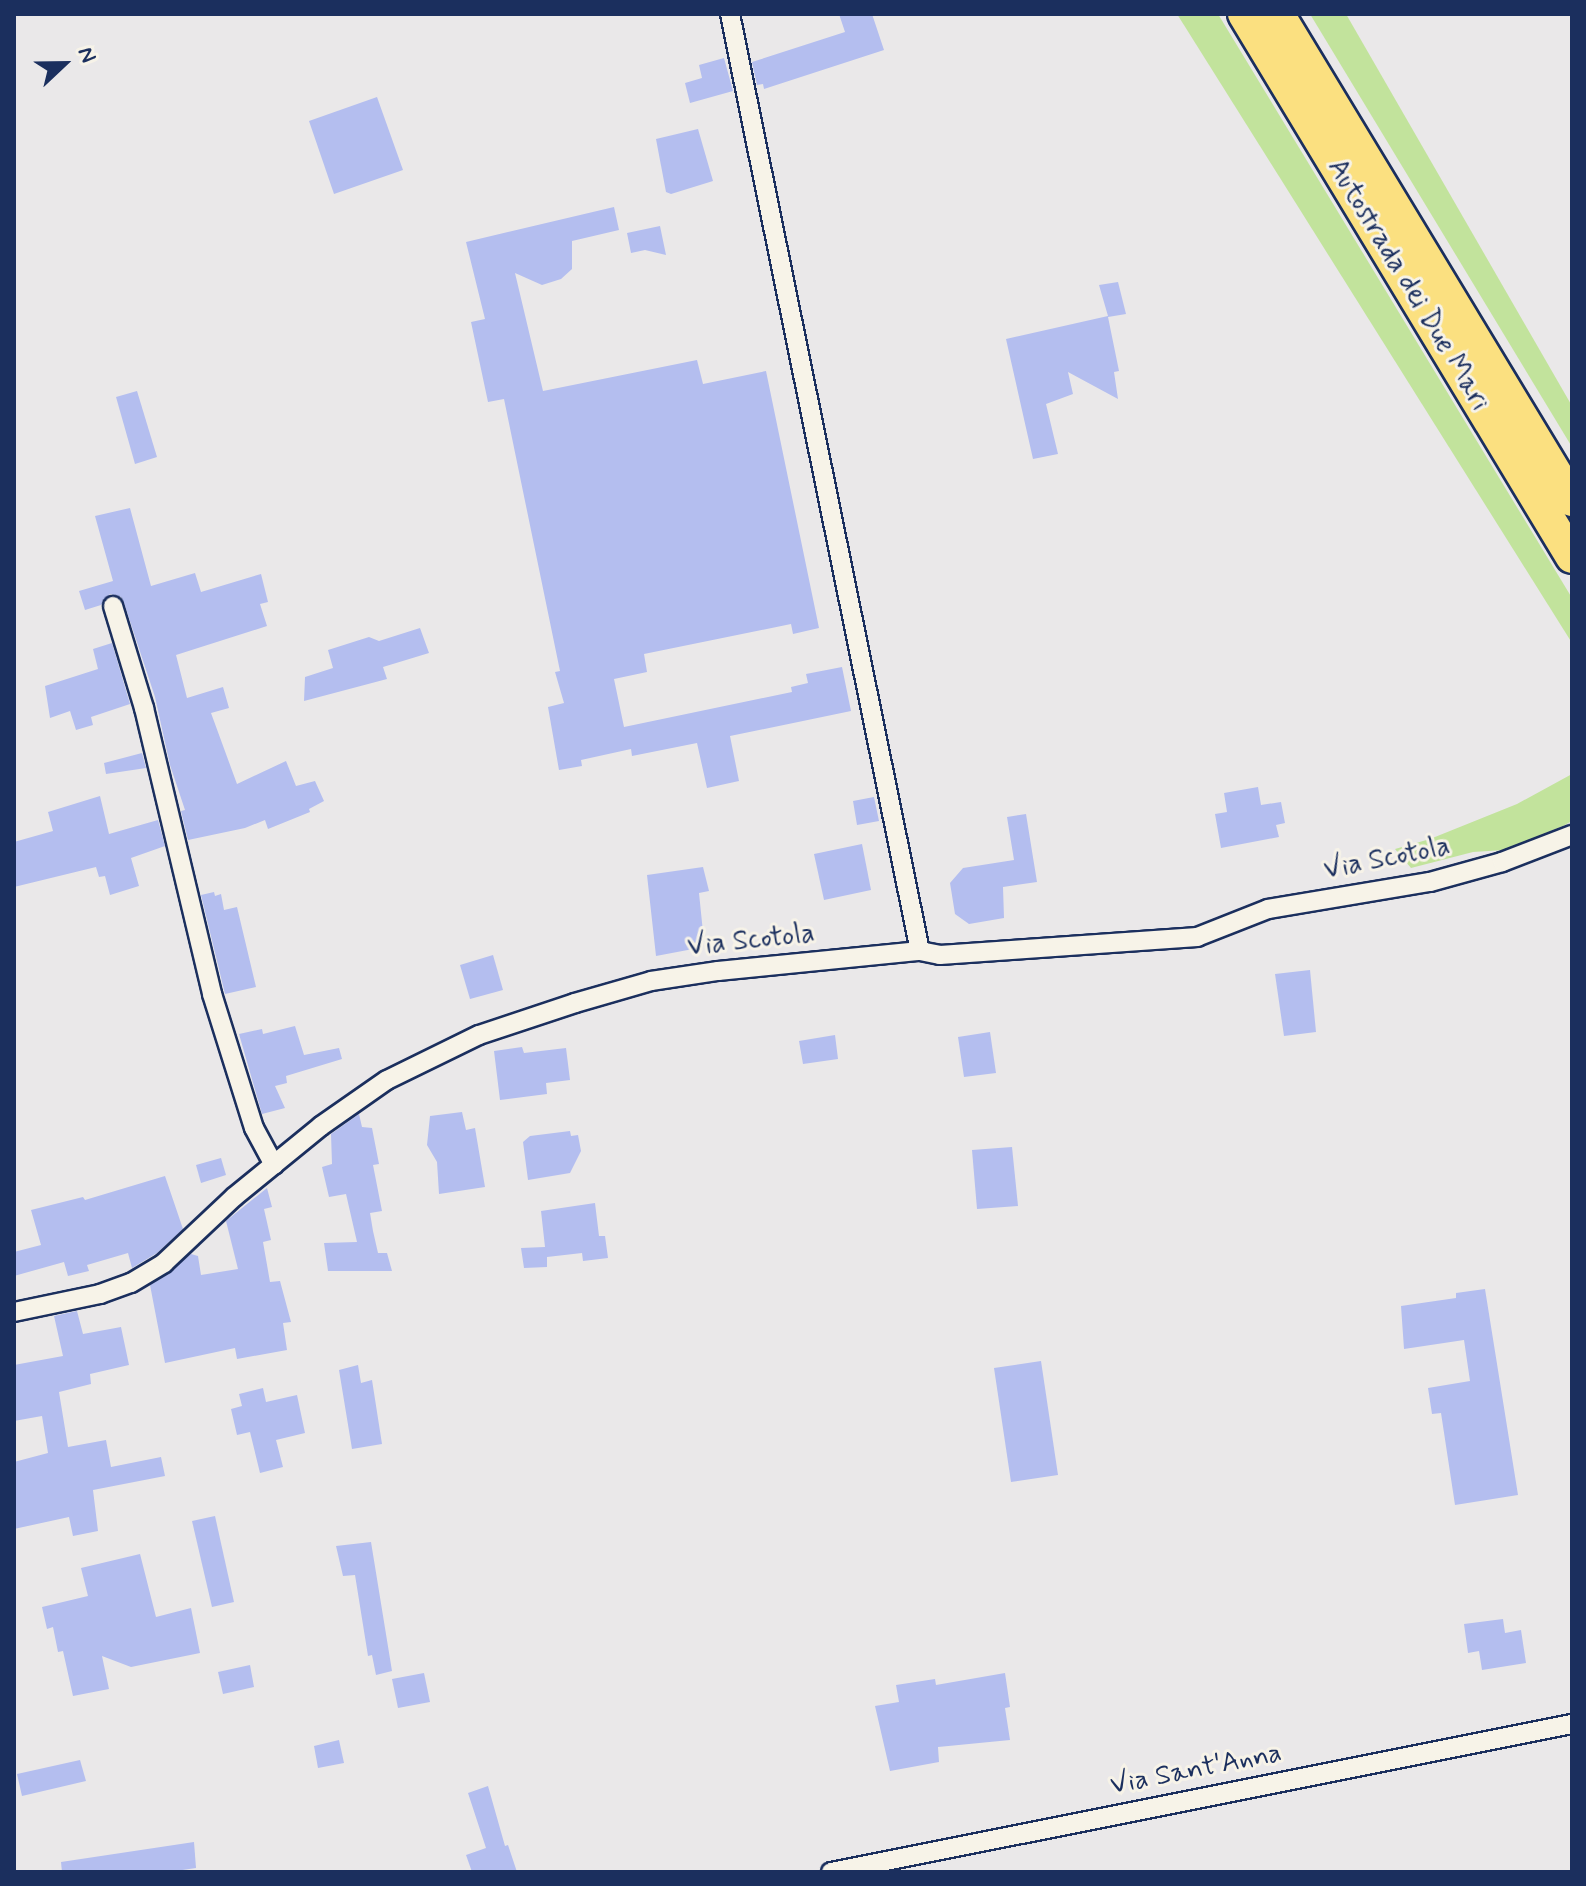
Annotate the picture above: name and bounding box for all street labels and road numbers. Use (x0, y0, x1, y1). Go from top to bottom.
street label: Autostrada dei Due Mari (1321, 155, 1495, 415)
street label: Via Scotola (1319, 830, 1455, 888)
street label: Via Scotola (684, 917, 818, 965)
street label: Via Sant'Anna (1109, 1737, 1283, 1803)

